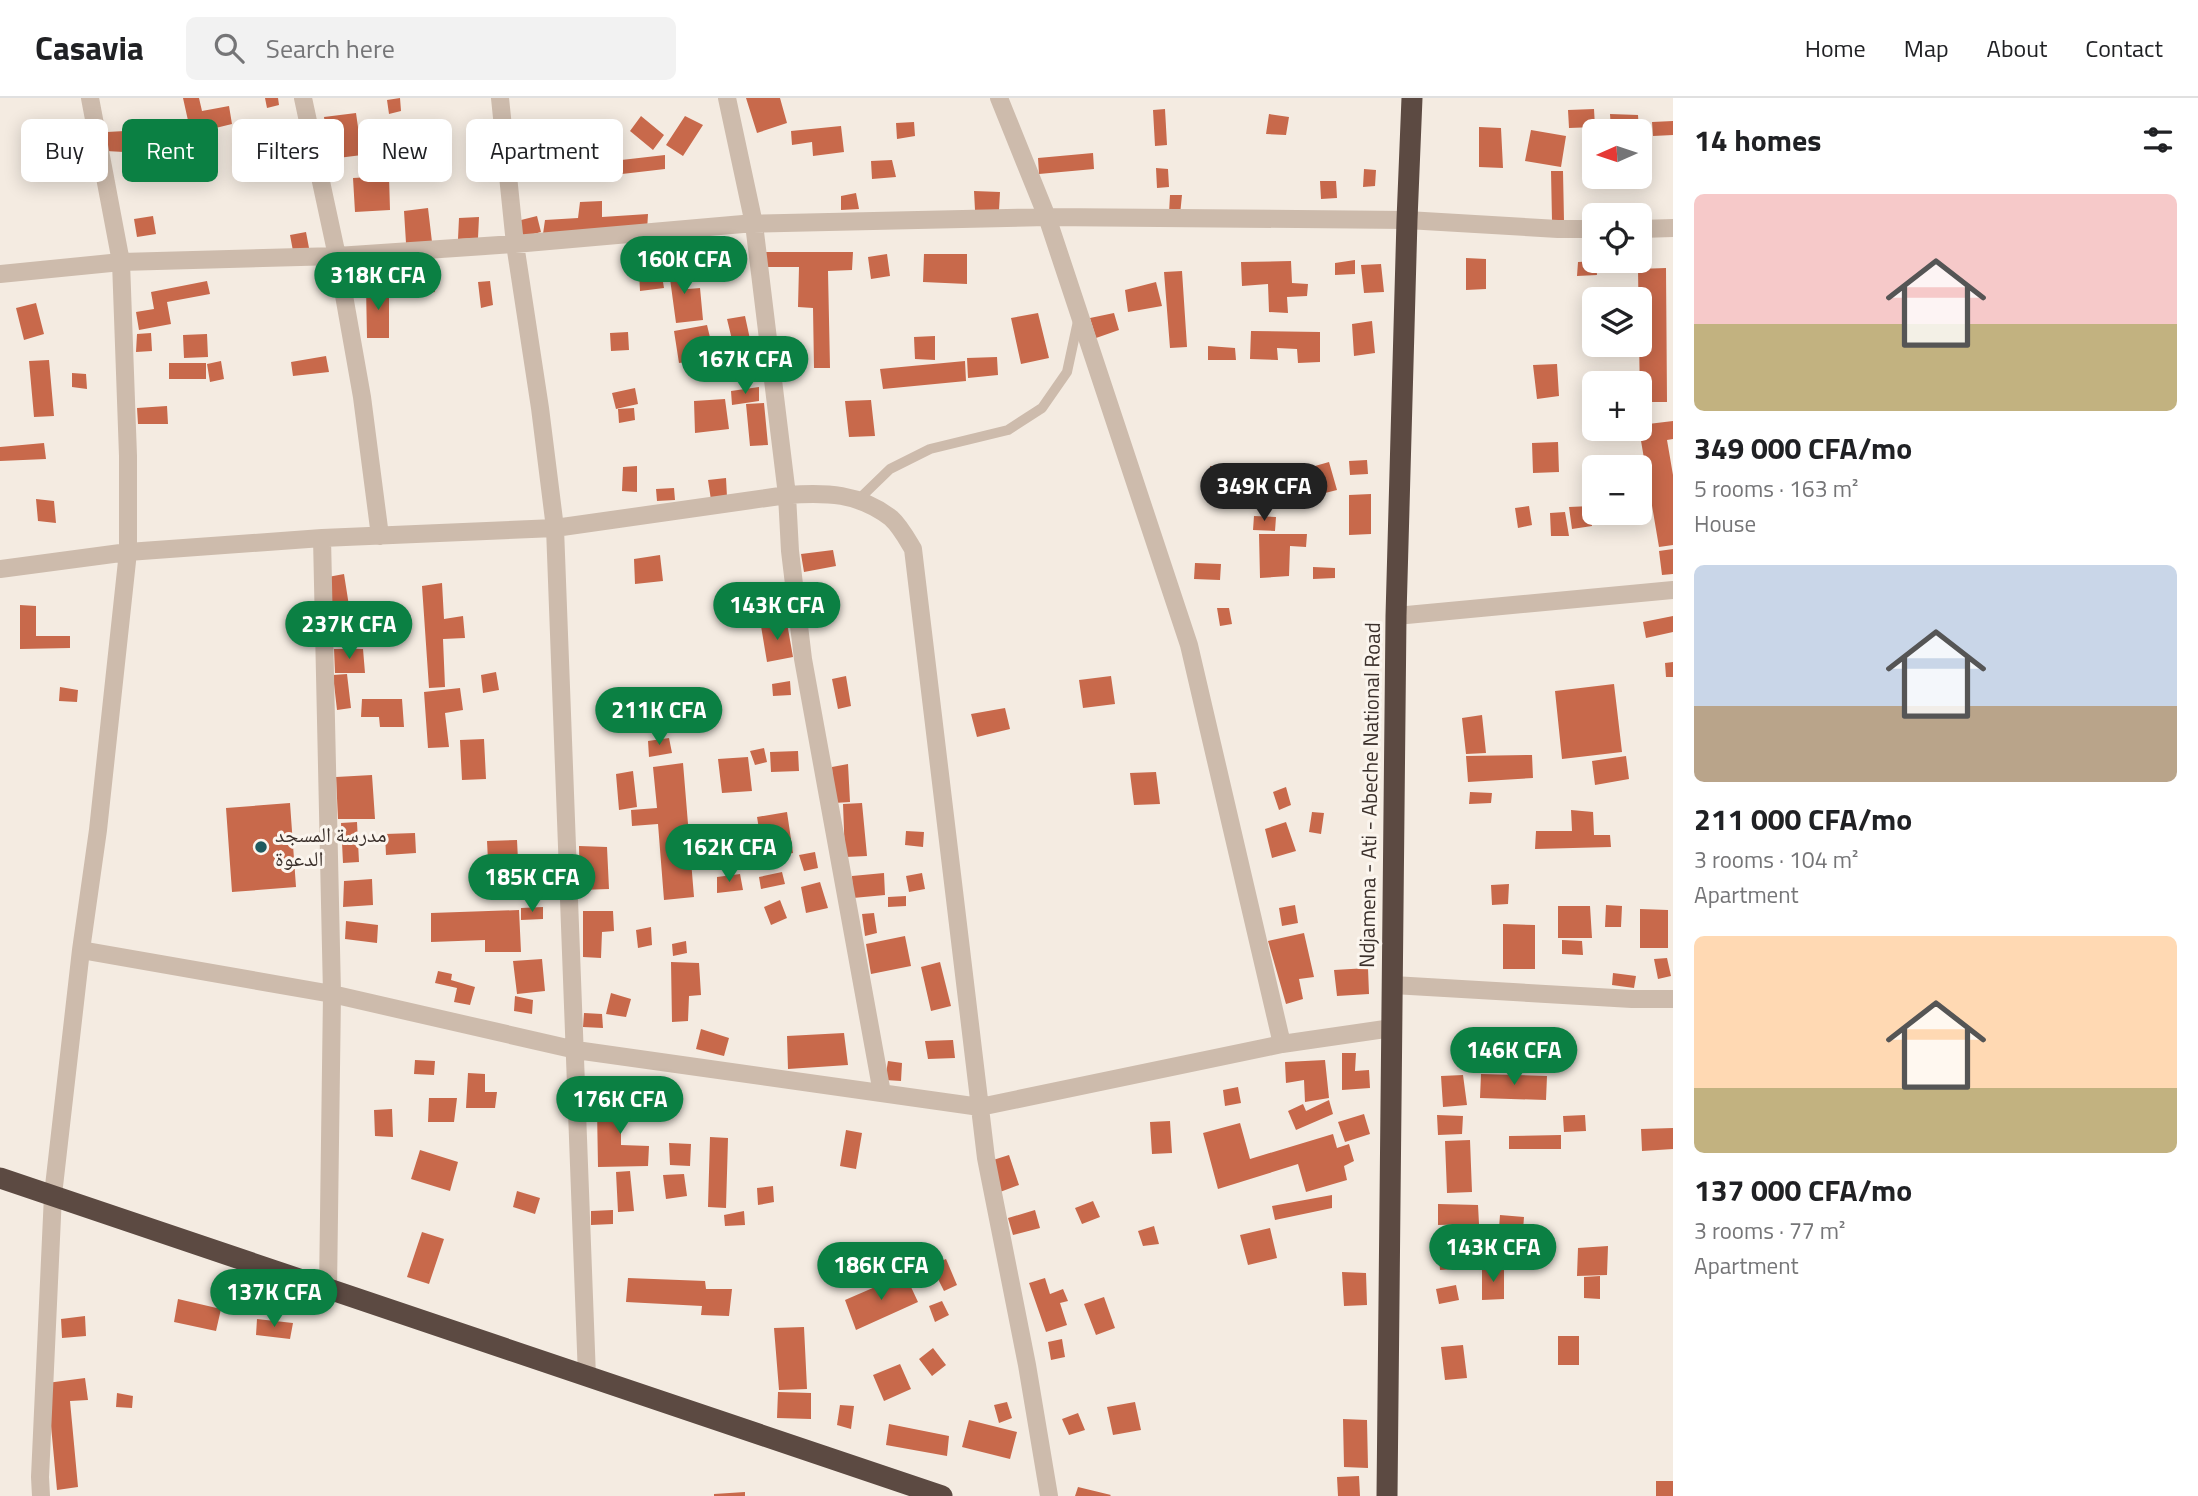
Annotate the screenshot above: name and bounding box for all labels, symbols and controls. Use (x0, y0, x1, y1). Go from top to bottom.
search box (186, 17, 676, 80)
text: Casavia (35, 23, 144, 73)
icon: search (210, 29, 248, 67)
text: Search here (266, 29, 395, 68)
text: Home (1805, 30, 1866, 66)
text: Map (1904, 30, 1949, 66)
text: About (1987, 30, 2047, 66)
text: Contact (2085, 30, 2163, 66)
text: 14 homes (1694, 117, 1821, 163)
chip: Buy (21, 119, 108, 182)
chip: Rent (122, 119, 218, 182)
chip: Filters (232, 119, 344, 182)
chip: New (358, 119, 452, 182)
chip: Apartment (466, 119, 623, 182)
north arrow (1582, 119, 1652, 189)
map controls (1582, 119, 1652, 525)
icon: filters (2139, 121, 2177, 159)
button: locate (1582, 203, 1652, 273)
pin: 160K CFA (612, 236, 756, 296)
icon: home (1873, 240, 1999, 366)
text: 160K CFA (636, 241, 732, 276)
pin: 318K CFA (306, 252, 450, 312)
text: 318K CFA (330, 257, 426, 292)
button: layers (1582, 287, 1652, 357)
pin: 167K CFA (673, 336, 817, 396)
text: 167K CFA (697, 341, 793, 376)
button: + (1582, 371, 1652, 441)
text: 349 000 CFA/mo (1694, 425, 1912, 471)
button: − (1582, 455, 1652, 525)
pin: 349K CFA (1192, 464, 1336, 523)
text: 349K CFA (1216, 468, 1312, 503)
text: 5 rooms · 163 m² (1694, 471, 1858, 506)
text: House (1694, 506, 1756, 541)
pin: 143K CFA (705, 582, 849, 642)
text: 143K CFA (729, 587, 825, 622)
pin: 237K CFA (277, 602, 421, 661)
text: 237K CFA (301, 606, 397, 641)
icon: home (1873, 611, 1999, 737)
street label: Ndjamena - Ati - Abeche National Road (1350, 622, 1388, 968)
pin: 211K CFA (587, 688, 731, 747)
text: 211K CFA (611, 692, 707, 727)
text: 211 000 CFA/mo (1694, 796, 1912, 842)
place label: مدرسة المسجد الدعوة (275, 818, 387, 874)
pin: 162K CFA (657, 824, 801, 884)
text: 162K CFA (681, 829, 777, 864)
marker: مدرسة المسجد الدعوة (253, 839, 269, 855)
text: 3 rooms · 104 m² (1694, 842, 1858, 877)
pin: 185K CFA (460, 854, 604, 914)
text: 185K CFA (484, 859, 580, 894)
text: Apartment (1694, 877, 1799, 912)
icon: home (1873, 982, 1999, 1108)
pin: 146K CFA (1442, 1028, 1586, 1087)
text: 146K CFA (1466, 1032, 1562, 1067)
pin: 176K CFA (548, 1076, 692, 1136)
text: 176K CFA (572, 1081, 668, 1116)
text: 137 000 CFA/mo (1694, 1167, 1912, 1213)
text: 3 rooms · 77 m² (1694, 1213, 1845, 1248)
pin: 143K CFA (1421, 1224, 1565, 1284)
text: 143K CFA (1445, 1229, 1541, 1264)
pin: 186K CFA (809, 1242, 953, 1302)
text: 186K CFA (833, 1247, 929, 1282)
text: Apartment (1694, 1248, 1799, 1283)
pin: 137K CFA (202, 1270, 346, 1329)
text: 137K CFA (226, 1274, 322, 1309)

